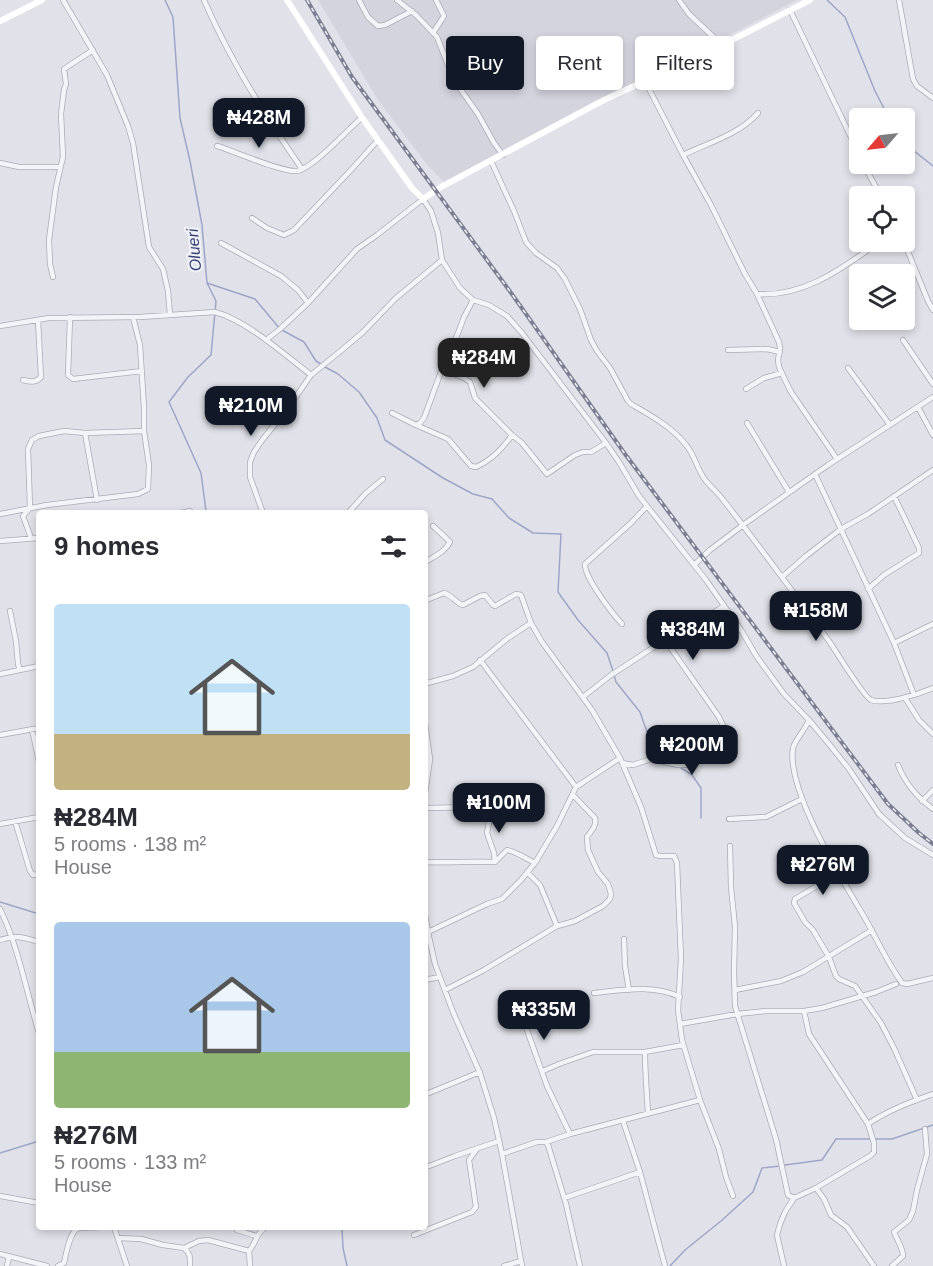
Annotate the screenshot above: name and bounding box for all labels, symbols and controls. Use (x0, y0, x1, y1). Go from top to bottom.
chip: Buy (446, 36, 524, 90)
chip: Rent (536, 36, 623, 90)
chip: Filters (635, 36, 734, 90)
pin: ₦428M (217, 98, 301, 149)
text: ₦428M (227, 106, 291, 128)
north arrow (849, 108, 915, 174)
map controls (849, 108, 915, 330)
button: locate (849, 186, 915, 252)
water label: Olueri (184, 228, 204, 272)
button: layers (849, 264, 915, 330)
pin: ₦284M (442, 338, 526, 389)
text: ₦284M (452, 346, 516, 368)
pin: ₦210M (209, 386, 293, 437)
text: ₦210M (219, 394, 283, 416)
icon: filters (377, 530, 410, 563)
text: 9 homes (54, 531, 160, 561)
pin: ₦158M (774, 591, 858, 642)
text: ₦158M (784, 599, 848, 621)
pin: ₦384M (651, 610, 735, 661)
text: ₦384M (661, 618, 725, 640)
icon: home (178, 643, 286, 751)
pin: ₦200M (650, 725, 734, 776)
text: ₦200M (660, 733, 724, 755)
pin: ₦100M (457, 783, 541, 834)
text: ₦100M (467, 791, 531, 813)
text: ₦284M (54, 802, 138, 832)
text: 5 rooms · 138 m² (54, 833, 206, 855)
pin: ₦276M (781, 845, 865, 896)
text: ₦276M (791, 853, 855, 875)
text: House (54, 856, 112, 878)
icon: home (178, 961, 286, 1069)
pin: ₦335M (502, 990, 586, 1041)
text: ₦335M (512, 998, 576, 1020)
text: ₦276M (54, 1120, 138, 1150)
text: 5 rooms · 133 m² (54, 1151, 206, 1173)
text: House (54, 1174, 112, 1196)

